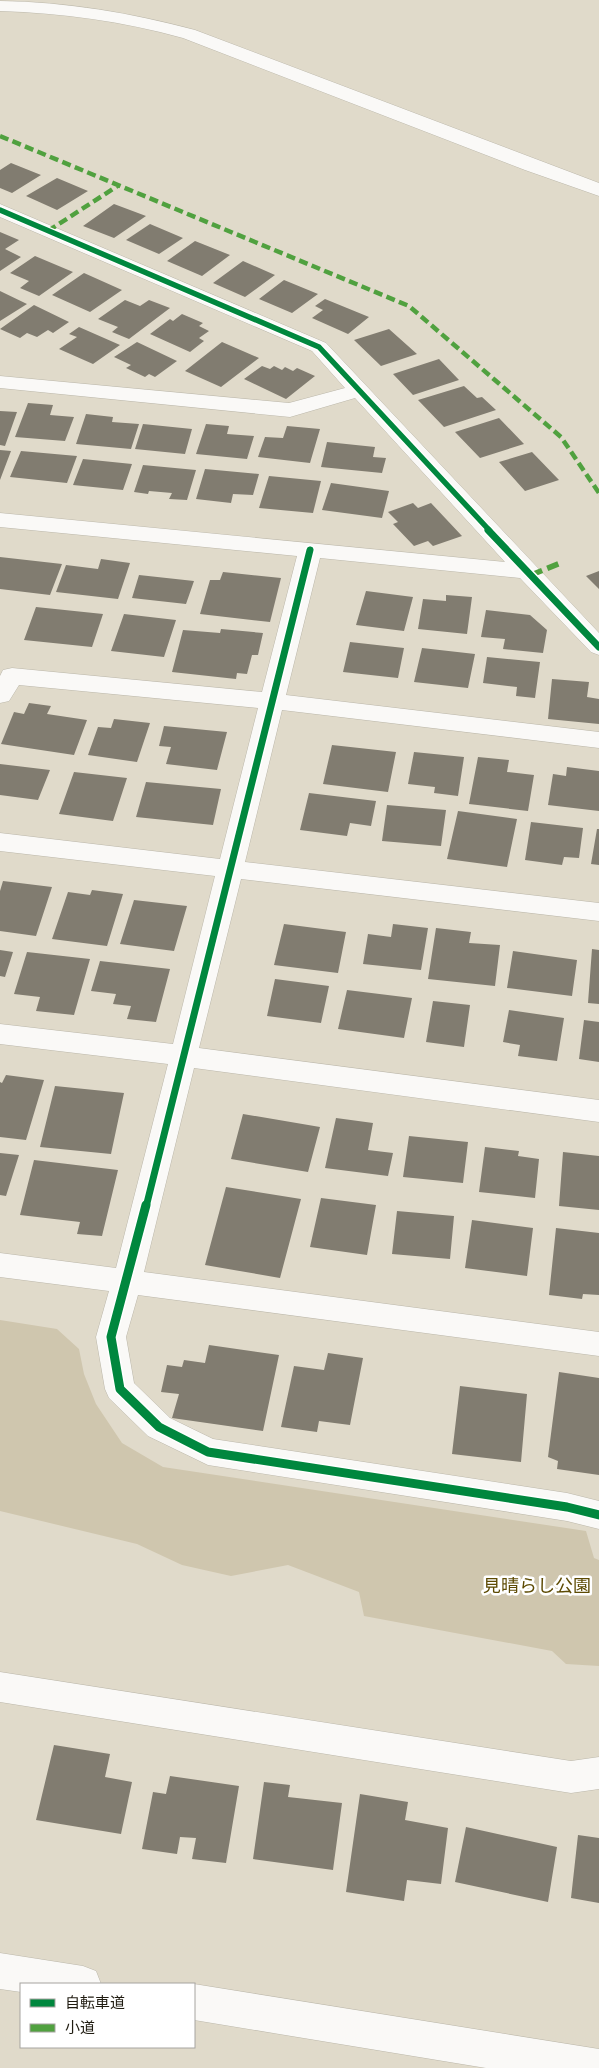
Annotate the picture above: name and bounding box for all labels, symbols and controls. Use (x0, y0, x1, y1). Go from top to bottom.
park label: 見晴らし公園 (483, 1574, 591, 1596)
legend (20, 1983, 195, 2048)
text: 自転車道 (65, 1993, 125, 2011)
text: 小道 (65, 2018, 95, 2036)

